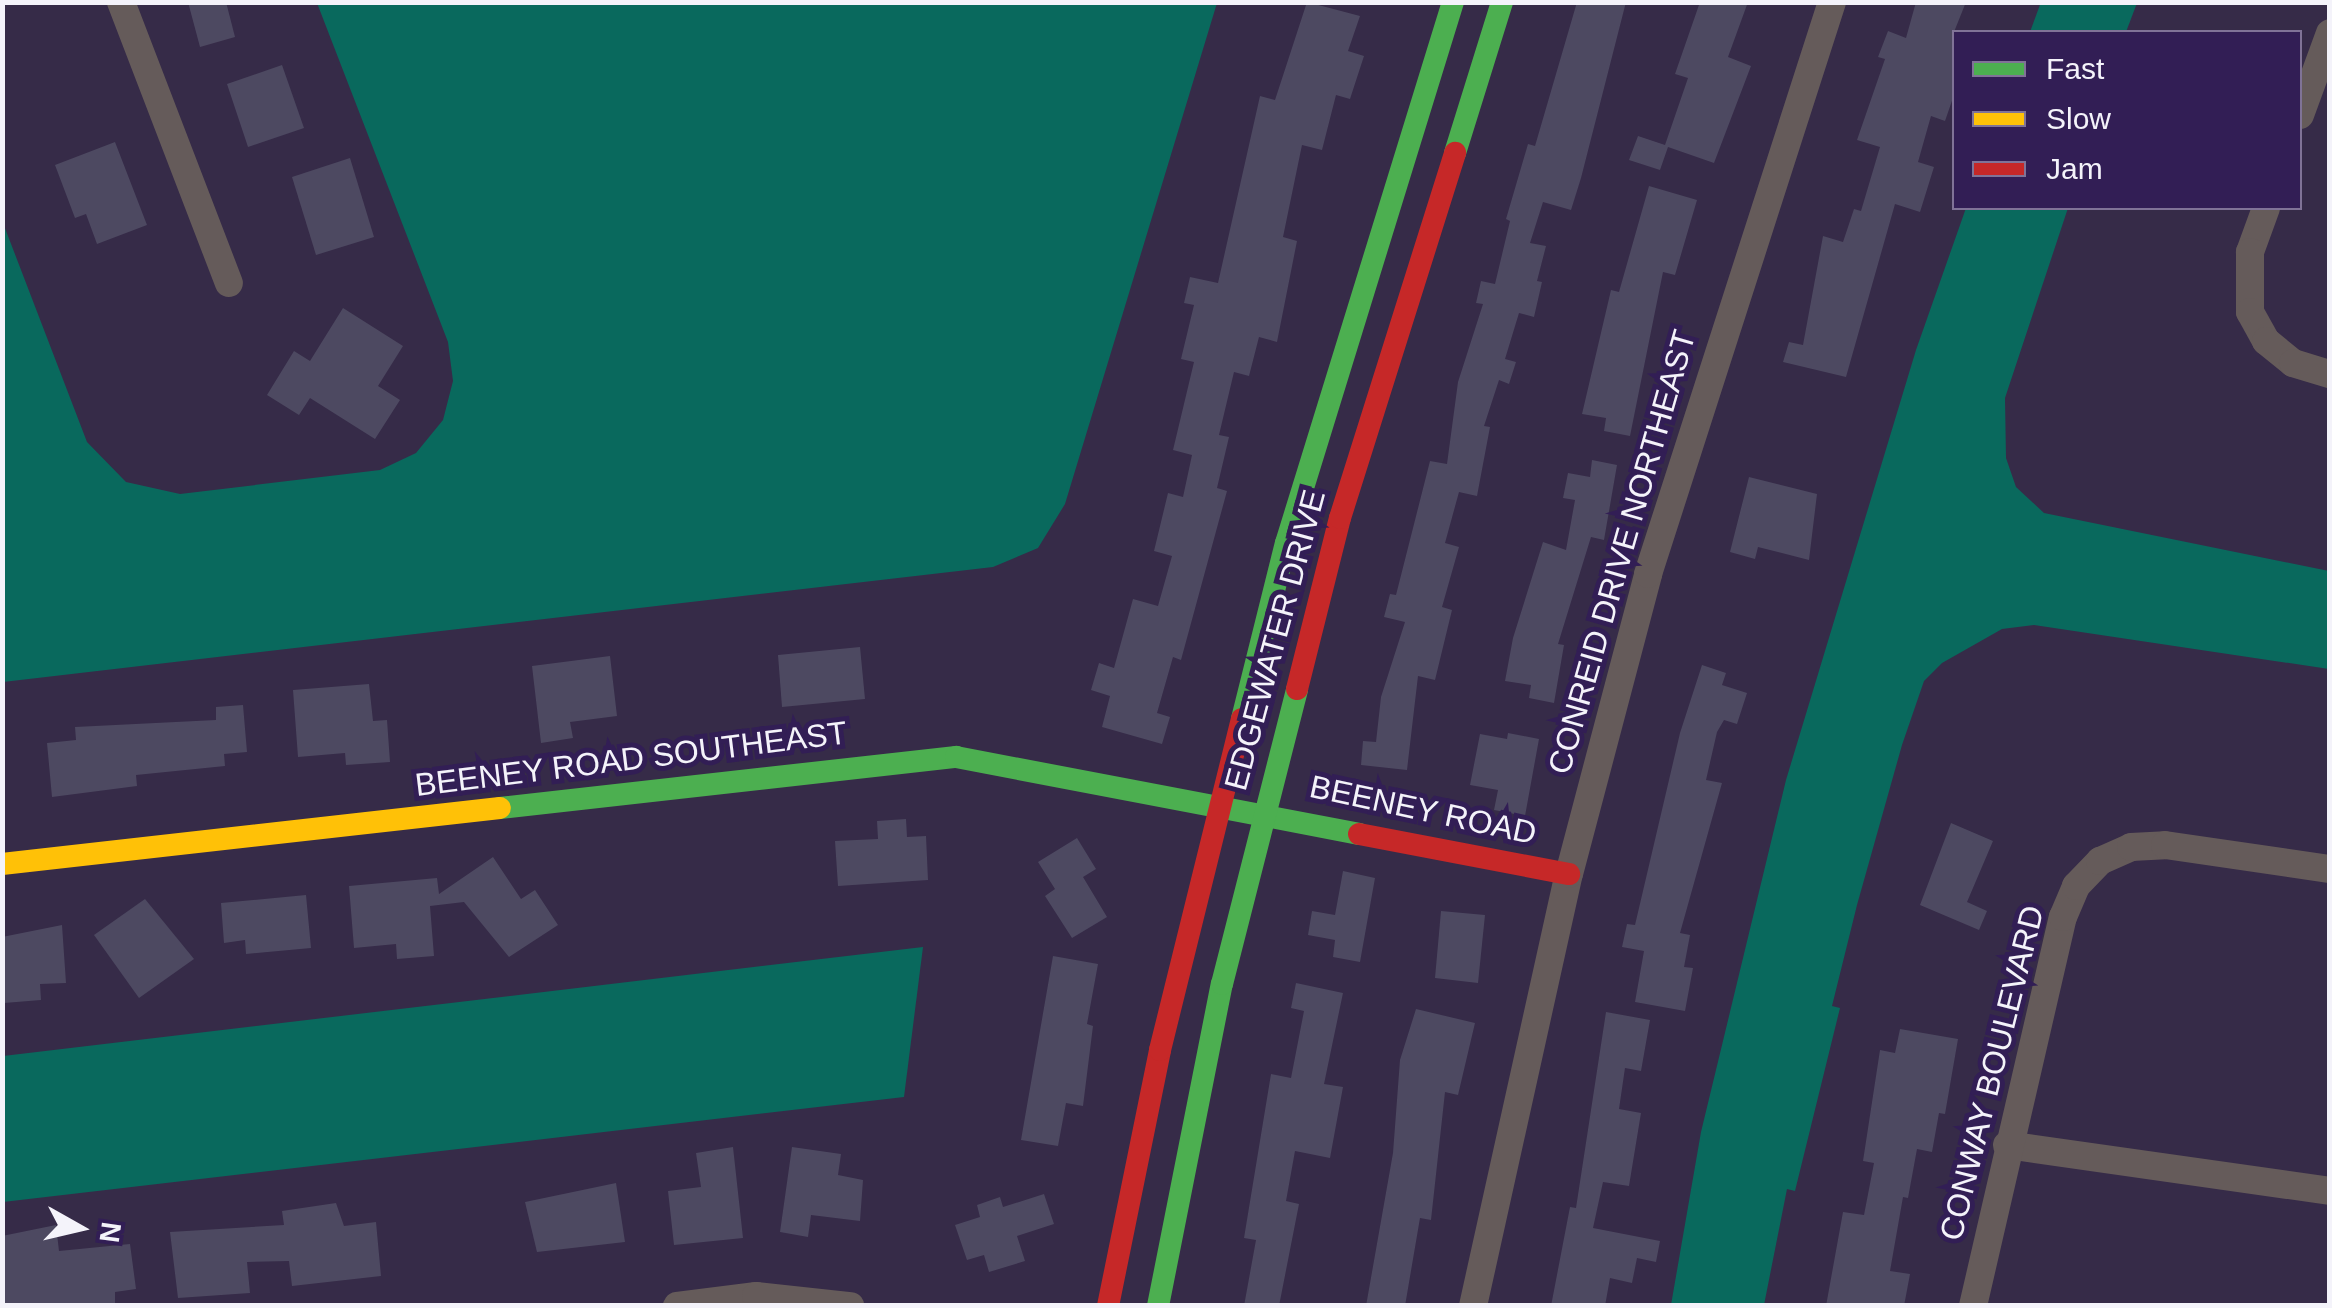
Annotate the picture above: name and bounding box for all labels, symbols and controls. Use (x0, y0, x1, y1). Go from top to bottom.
legend (1952, 30, 2302, 210)
text: Fast (2046, 52, 2104, 85)
text: Slow (2046, 102, 2111, 135)
text: Jam (2046, 152, 2103, 185)
street label: CONREID DRIVE NORTHEAST (1540, 326, 1704, 778)
street label: EDGEWATER DRIVE (1216, 486, 1334, 794)
street label: BEENEY ROAD SOUTHEAST (412, 713, 850, 805)
street label: BEENEY ROAD (1306, 767, 1540, 853)
street label: CONWAY BOULEVARD (1932, 901, 2052, 1245)
north arrow (30, 1178, 130, 1278)
text: N (93, 1220, 127, 1244)

